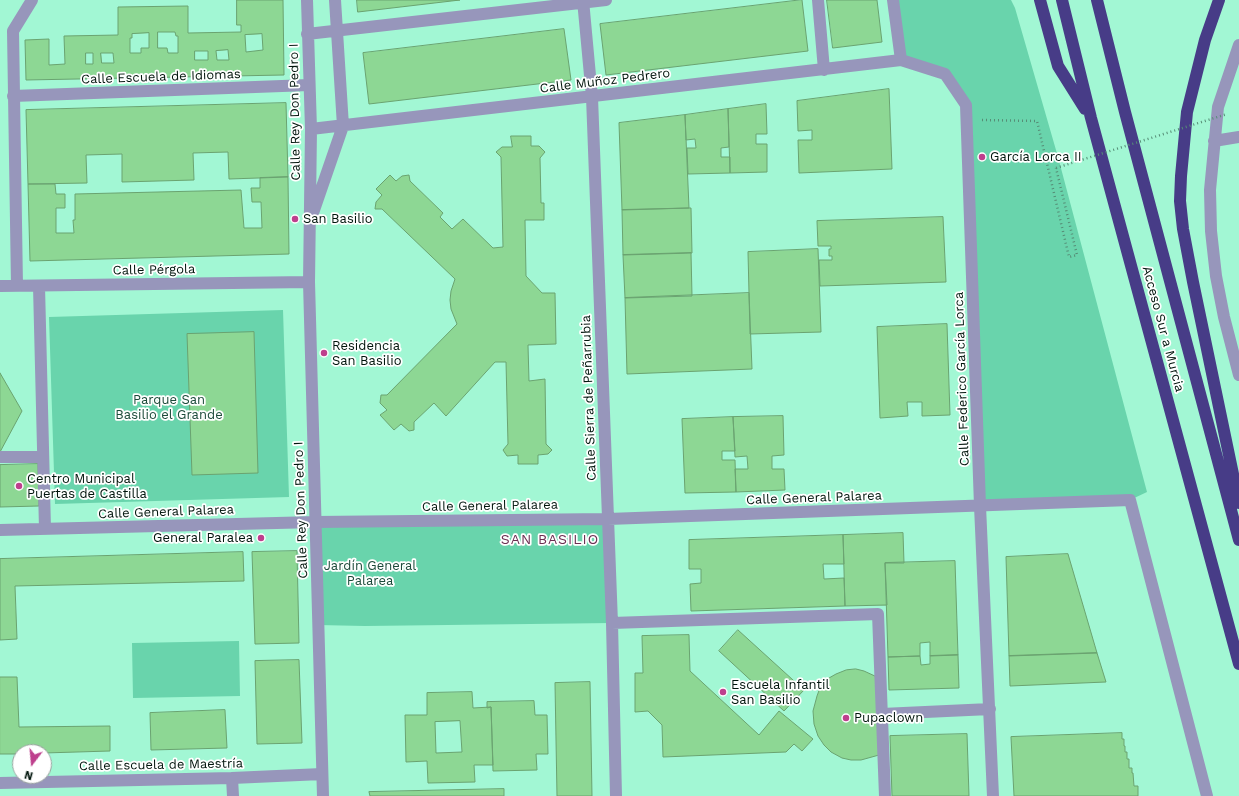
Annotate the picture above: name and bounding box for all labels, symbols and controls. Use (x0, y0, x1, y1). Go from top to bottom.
street label: Calle Rey Don Pedro I (286, 43, 304, 181)
street label: Calle Muñoz Pedrero (539, 65, 671, 97)
street label: Calle Escuela de Idiomas (81, 66, 241, 88)
place label: García Lorca II (990, 149, 1082, 165)
marker: García Lorca II (977, 152, 987, 162)
place label: San Basilio (303, 211, 372, 227)
marker: San Basilio (290, 214, 300, 224)
street label: Calle Pérgola (113, 261, 195, 279)
street label: Acceso Sur a Murcia (1139, 264, 1187, 394)
street label: Calle Federico García Lorca (951, 292, 973, 466)
street label: Calle Sierra de Peñarrubia (578, 315, 600, 481)
place label: Residencia San Basilio (332, 338, 401, 369)
marker: Residencia San Basilio (319, 348, 329, 358)
park label: Parque San Basilio el Grande (115, 392, 223, 423)
street label: Calle Rey Don Pedro I (291, 441, 311, 579)
place label: Centro Municipal Puertas de Castilla (27, 471, 147, 502)
marker: Centro Municipal Puertas de Castilla (14, 481, 24, 491)
street label: Calle General Palarea (746, 488, 882, 508)
street label: Calle General Palarea (422, 497, 558, 515)
street label: Calle General Palarea (98, 502, 234, 522)
place label: General Paralea (153, 530, 253, 546)
district label: SAN BASILIO (501, 532, 599, 548)
marker: General Paralea (256, 533, 266, 543)
park label: Jardín General Palarea (324, 558, 416, 589)
place label: Escuela Infantil San Basilio (731, 677, 829, 708)
marker: Escuela Infantil San Basilio (718, 687, 728, 697)
place label: Pupaclown (854, 710, 923, 726)
marker: Pupaclown (841, 713, 851, 723)
north arrow (12, 744, 52, 784)
street label: Calle Escuela de Maestría (79, 756, 243, 774)
text: N (23, 768, 35, 782)

